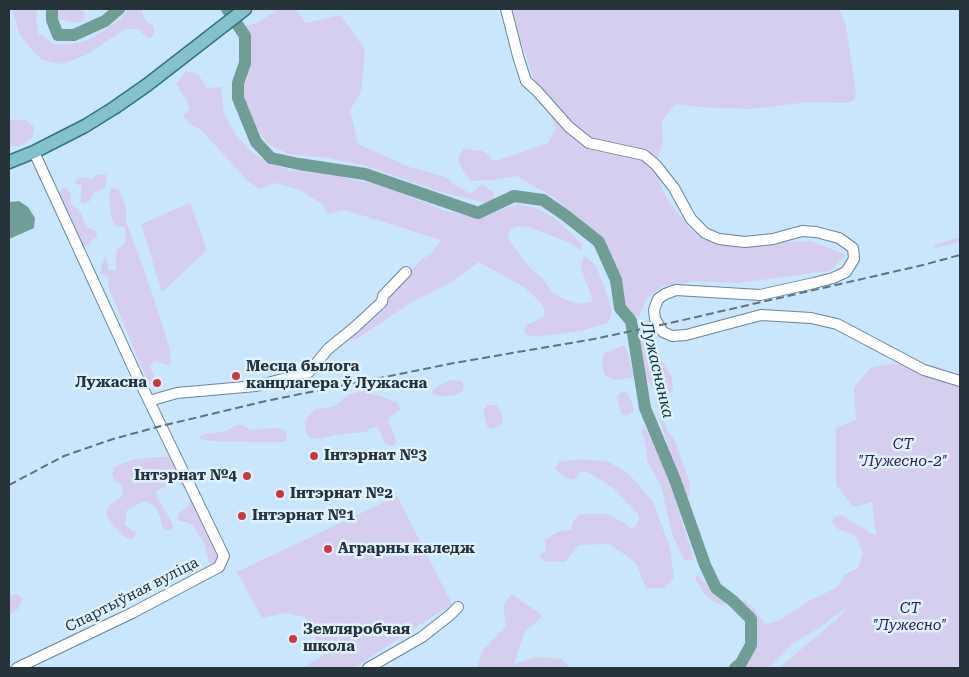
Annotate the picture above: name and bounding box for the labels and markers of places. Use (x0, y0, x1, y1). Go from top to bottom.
place label: Месца былога канцлагера ў Лужасна (246, 358, 427, 393)
marker: Месца былога канцлагера ў Лужасна (230, 370, 242, 382)
place label: Лужасна (75, 374, 147, 392)
marker: Лужасна (151, 377, 163, 389)
place label: Інтэрнат №3 (324, 447, 427, 465)
marker: Інтэрнат №3 (308, 450, 320, 462)
place label: Інтэрнат №4 (134, 467, 237, 485)
marker: Інтэрнат №4 (241, 470, 253, 482)
place label: Інтэрнат №2 (290, 485, 393, 503)
marker: Інтэрнат №2 (274, 488, 286, 500)
place label: Інтэрнат №1 (252, 507, 355, 525)
marker: Інтэрнат №1 (236, 510, 248, 522)
place label: Аграрны каледж (338, 540, 475, 558)
marker: Аграрны каледж (322, 543, 334, 555)
place label: Земляробчая школа (303, 621, 410, 656)
marker: Земляробчая школа (287, 633, 299, 645)

